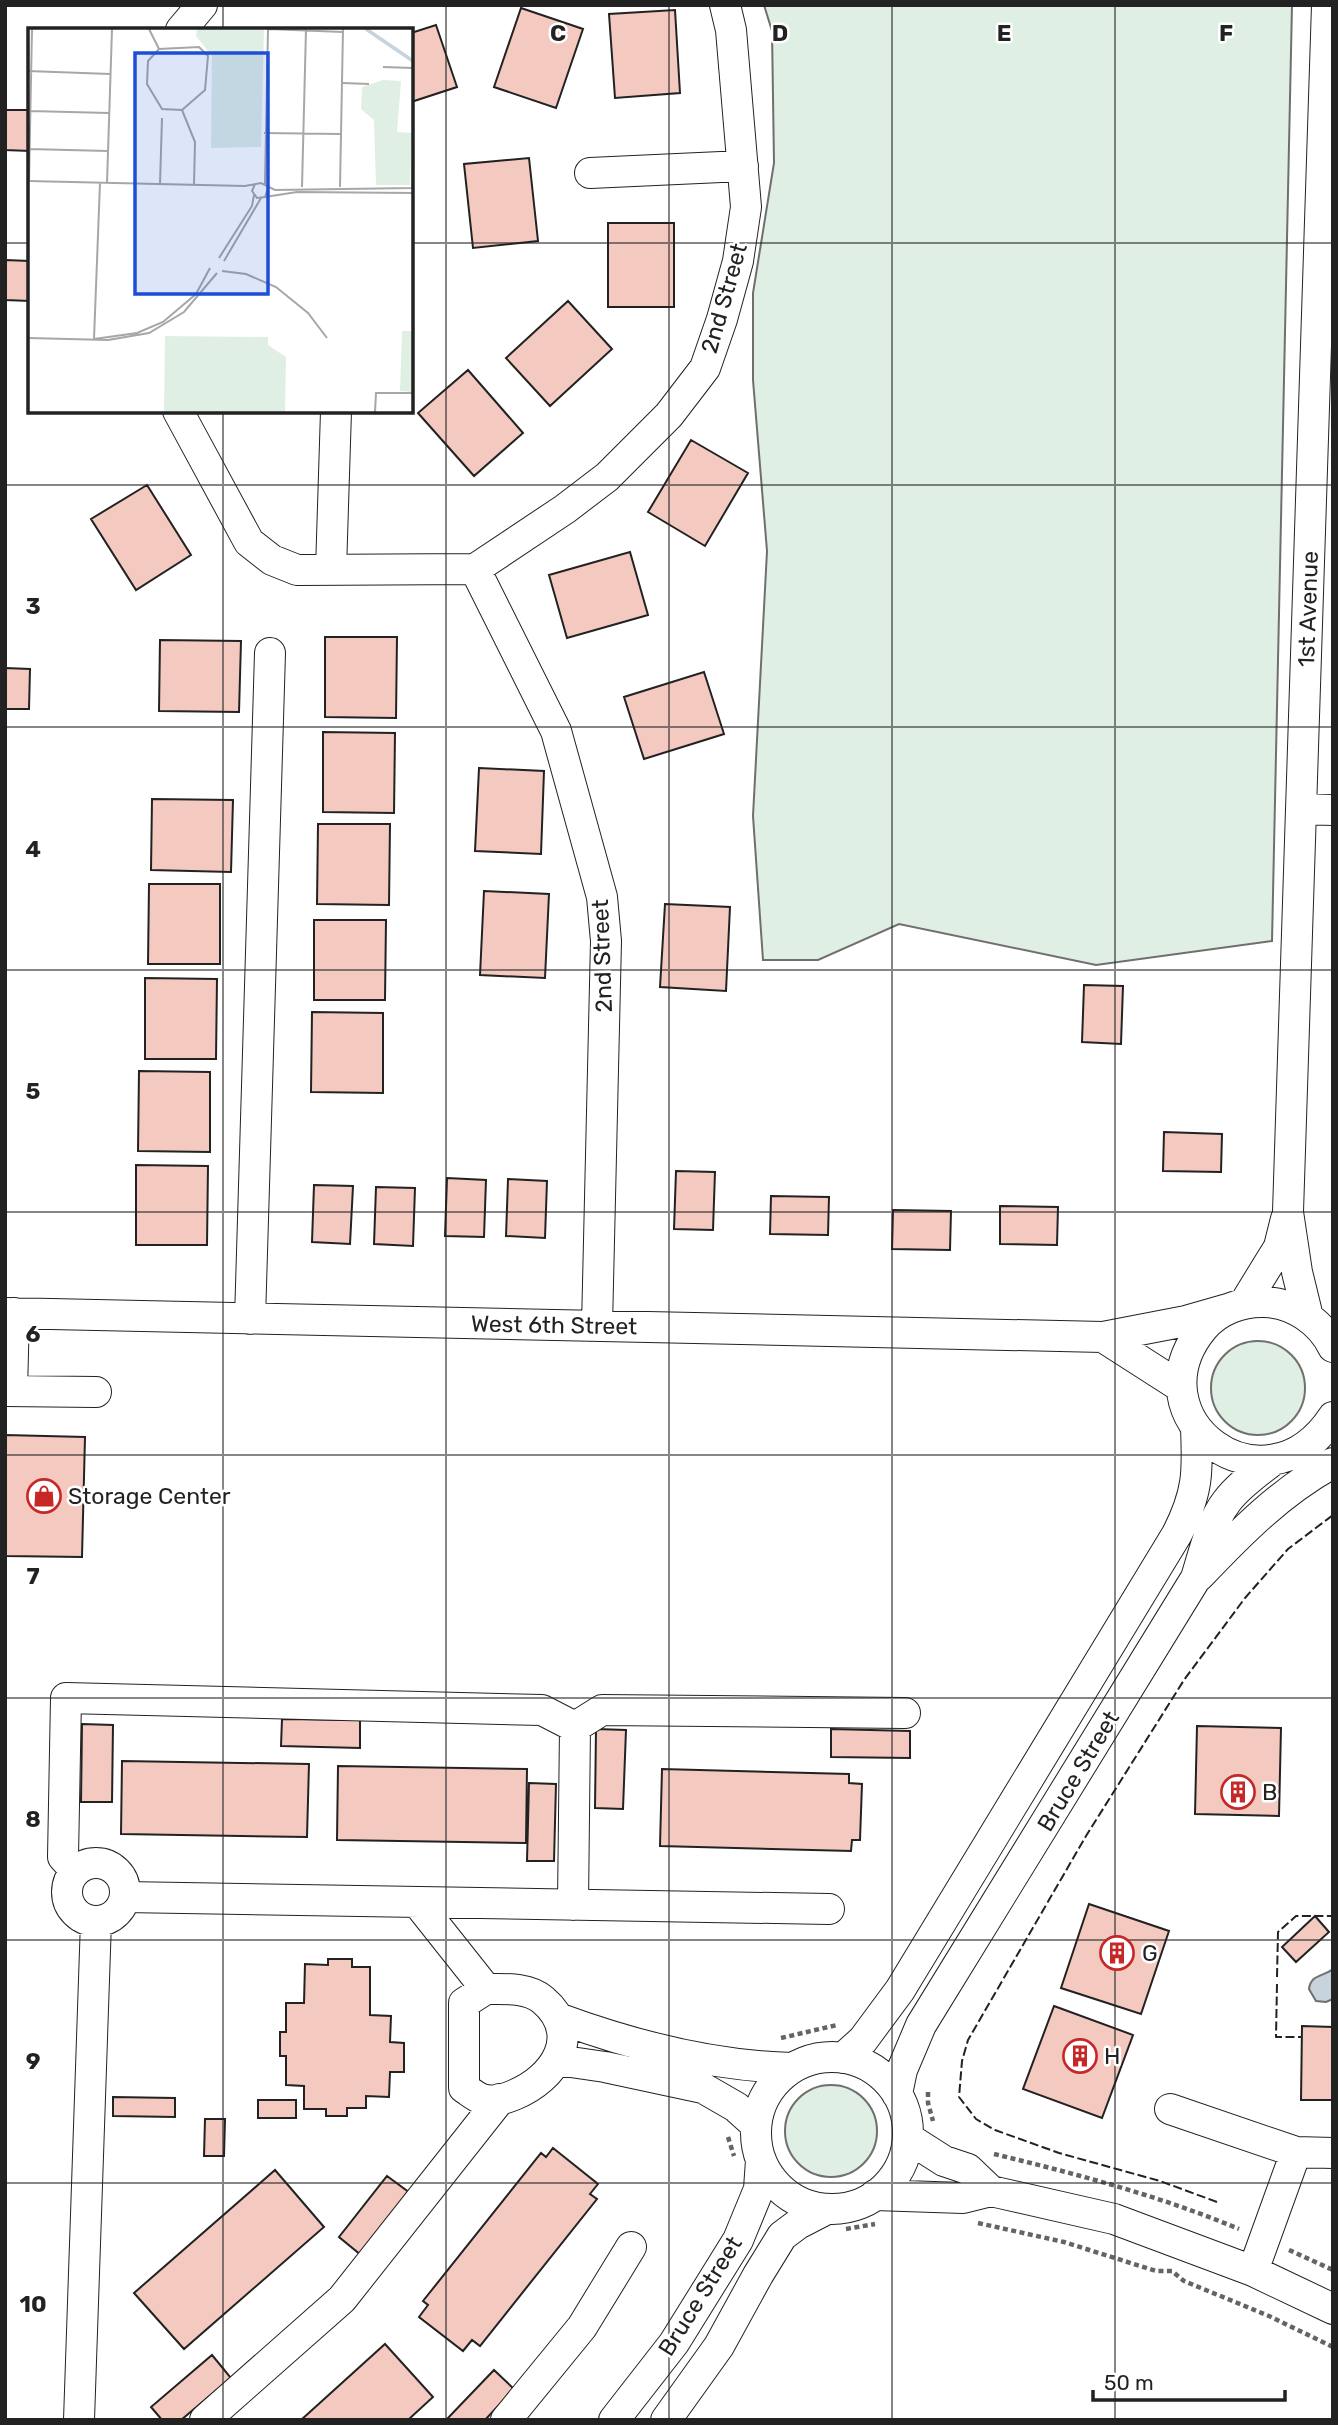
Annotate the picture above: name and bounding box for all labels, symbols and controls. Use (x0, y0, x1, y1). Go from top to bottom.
text: C (550, 19, 566, 47)
text: D (772, 19, 788, 47)
text: E (997, 19, 1011, 47)
text: F (1219, 19, 1233, 47)
inset map (28, 28, 413, 413)
street label: 2nd Street (695, 240, 753, 356)
street label: 1st Avenue (1292, 550, 1324, 668)
text: 3 (25, 592, 41, 620)
text: 4 (25, 835, 41, 863)
street label: 2nd Street (586, 899, 618, 1013)
text: 5 (26, 1077, 41, 1105)
street label: West 6th Street (471, 1310, 637, 1340)
text: 6 (26, 1320, 41, 1348)
shop icon: Storage Center (25, 1477, 63, 1515)
place label: Storage Center (68, 1482, 231, 1510)
text: 7 (26, 1562, 40, 1590)
street label: Bruce Street (1031, 1706, 1125, 1836)
building icon: B (1219, 1773, 1257, 1811)
place label: B (1262, 1778, 1277, 1806)
text: 8 (25, 1805, 41, 1833)
building icon: G (1098, 1934, 1136, 1972)
place label: G (1142, 1939, 1158, 1967)
building icon: H (1061, 2037, 1099, 2075)
place label: H (1104, 2042, 1120, 2070)
text: 9 (26, 2047, 40, 2075)
street label: Bruce Street (652, 2231, 748, 2361)
text: 10 (19, 2290, 47, 2318)
scale bar (1093, 2358, 1286, 2402)
text: 50 m (1104, 2370, 1154, 2395)

